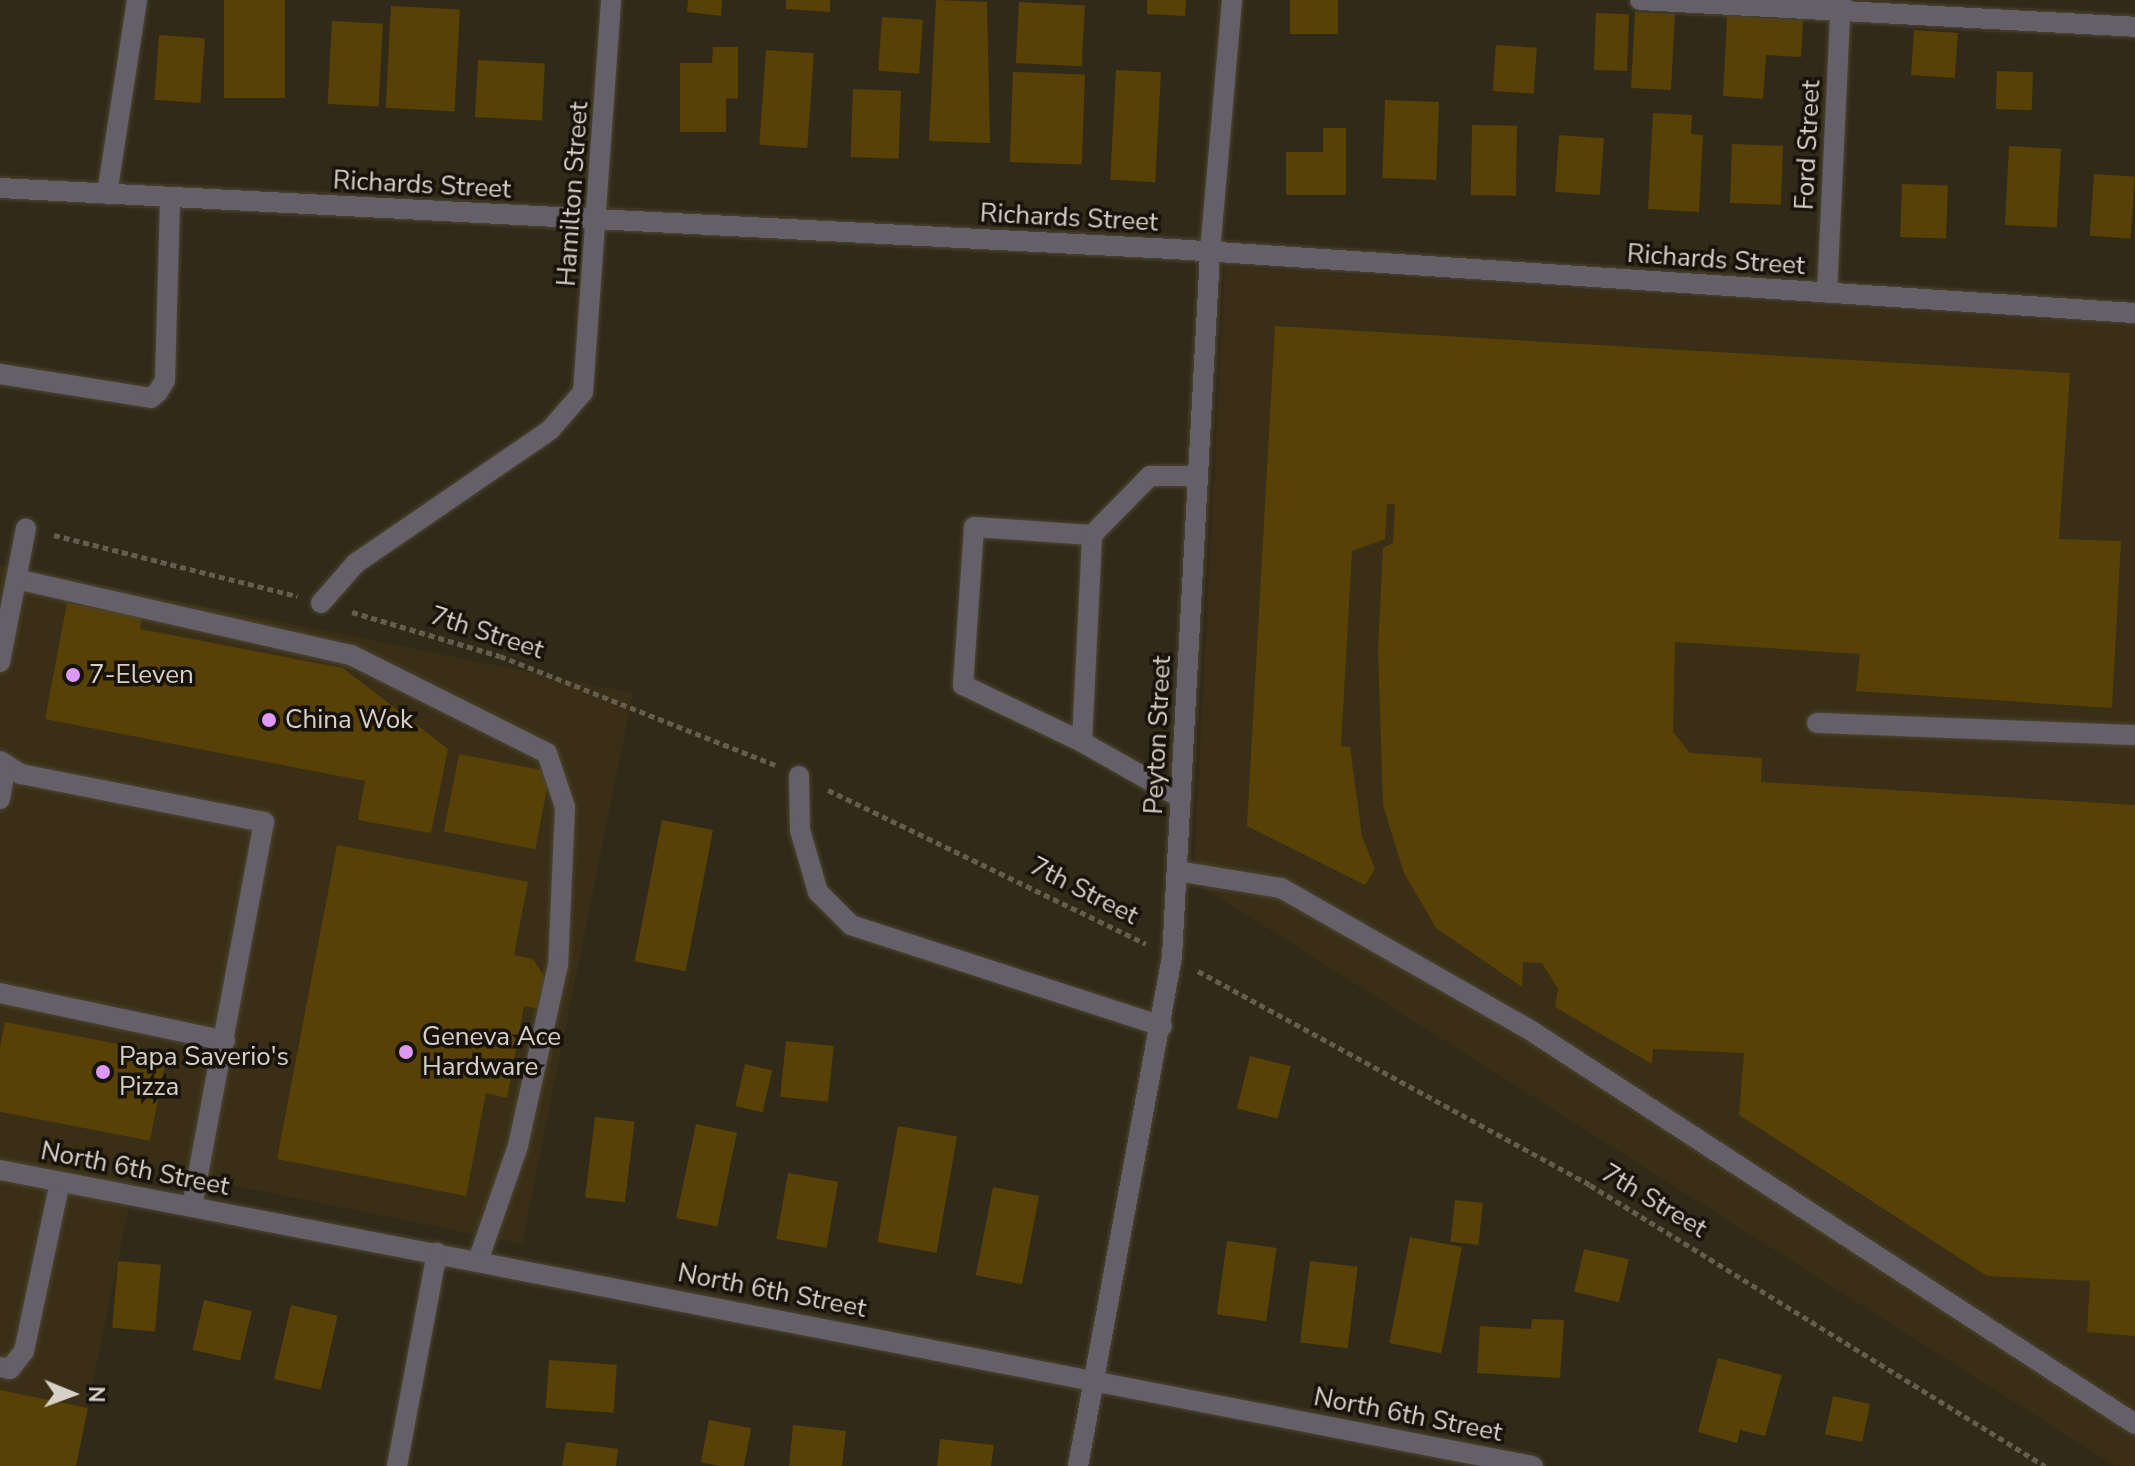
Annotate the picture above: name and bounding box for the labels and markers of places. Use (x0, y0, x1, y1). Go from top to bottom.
place label: 7-Eleven (89, 659, 194, 691)
marker: 7-Eleven (64, 666, 82, 684)
place label: China Wok (285, 704, 413, 736)
marker: China Wok (260, 711, 278, 729)
place label: Geneva Ace Hardware (422, 1021, 561, 1082)
place label: Papa Saverio's Pizza (119, 1041, 289, 1102)
marker: Geneva Ace Hardware (397, 1043, 415, 1061)
marker: Papa Saverio's Pizza (94, 1063, 112, 1081)

